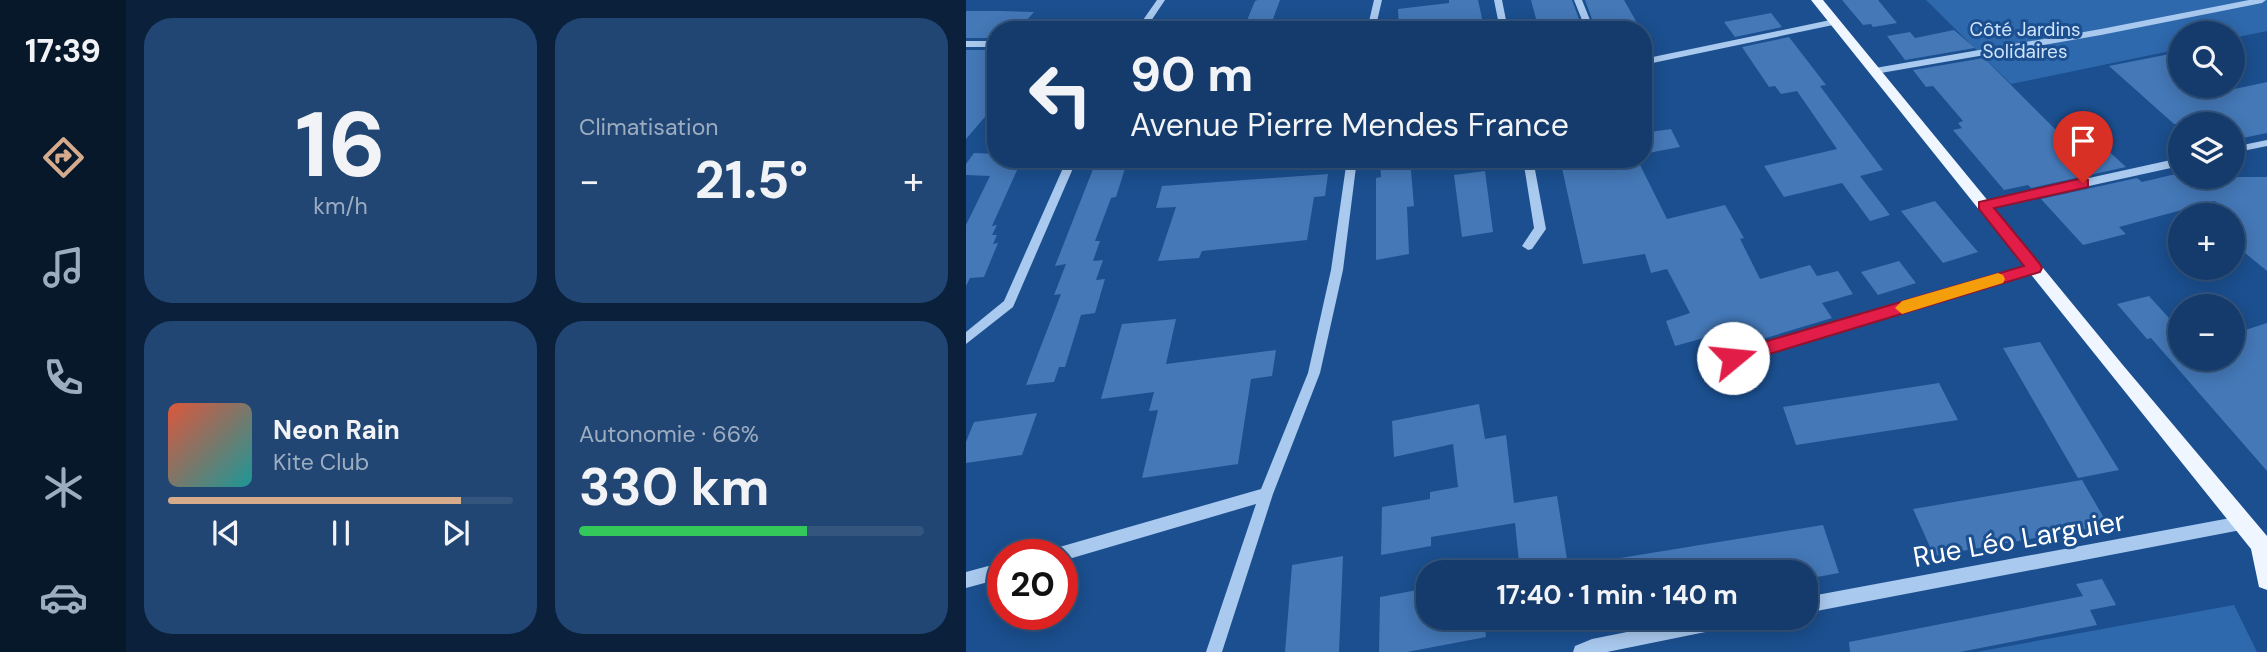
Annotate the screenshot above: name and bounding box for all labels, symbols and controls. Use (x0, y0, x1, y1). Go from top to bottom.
park label: Côté Jardins Solidaires (1970, 17, 2080, 64)
map controls (2168, 21, 2245, 371)
button: search (2168, 21, 2245, 98)
text: 17:39 (25, 30, 101, 72)
text: 90 m (1130, 42, 1253, 106)
icon: left (1015, 49, 1106, 140)
text: 16 (295, 86, 386, 204)
text: Avenue Pierre Mendes France (1130, 104, 1569, 146)
pin (2053, 111, 2113, 183)
text: Climatisation (579, 112, 718, 142)
button: layers (2168, 112, 2245, 189)
icon: arrive (2064, 122, 2102, 160)
icon: directions (39, 133, 88, 182)
text: 21.5° (695, 146, 808, 214)
text: − (579, 156, 600, 206)
text: + (903, 156, 924, 206)
text: km/h (313, 191, 368, 221)
button: + (2168, 203, 2245, 280)
icon: music (39, 243, 88, 292)
button: − (2168, 294, 2245, 371)
position arrow (1696, 321, 1770, 395)
icon: phone (39, 353, 88, 402)
text: Neon Rain (273, 413, 400, 447)
text: Autonomie · 66% (579, 419, 759, 449)
text: Kite Club (273, 447, 369, 477)
text: 330 km (579, 453, 770, 521)
icon: climate (39, 463, 88, 512)
street label: Rue Léo Larguier (1910, 502, 2128, 576)
icon: previous (207, 514, 245, 552)
icon: pause (322, 514, 360, 552)
icon: next (437, 514, 475, 552)
speed limit sign: 20 (987, 539, 1078, 630)
icon: car (39, 573, 88, 622)
text: 17:40 · 1 min · 140 m (1496, 578, 1738, 612)

